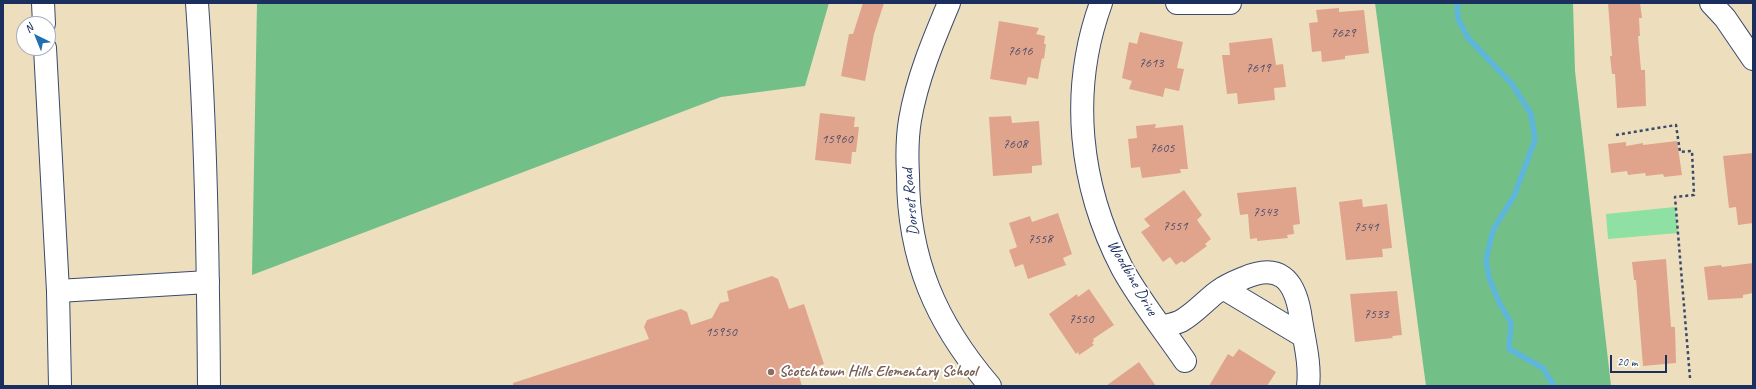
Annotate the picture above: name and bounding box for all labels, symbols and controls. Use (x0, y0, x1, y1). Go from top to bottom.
north arrow (16, 16, 56, 56)
text: N (21, 21, 36, 35)
house number: 7629 (1330, 25, 1356, 41)
house number: 7616 (1007, 43, 1033, 59)
house number: 7613 (1138, 55, 1164, 71)
house number: 7619 (1245, 60, 1271, 76)
house number: 15960 (821, 131, 853, 147)
house number: 7608 (1002, 136, 1028, 152)
house number: 7605 (1149, 140, 1175, 156)
street label: Dorset Road (898, 168, 924, 236)
house number: 7543 (1252, 204, 1278, 220)
house number: 7551 (1162, 218, 1188, 234)
house number: 7541 (1353, 219, 1379, 235)
house number: 7558 (1027, 231, 1053, 247)
street label: Woodbine Drive (1103, 237, 1161, 319)
house number: 7533 (1363, 306, 1389, 322)
house number: 7550 (1068, 311, 1094, 327)
house number: 15950 (705, 324, 737, 340)
scale bar (1612, 347, 1669, 373)
text: 20 m (1617, 354, 1637, 370)
place label: Scotchtown Hills Elementary School (779, 362, 977, 382)
marker: Scotchtown Hills Elementary School (766, 367, 776, 377)

